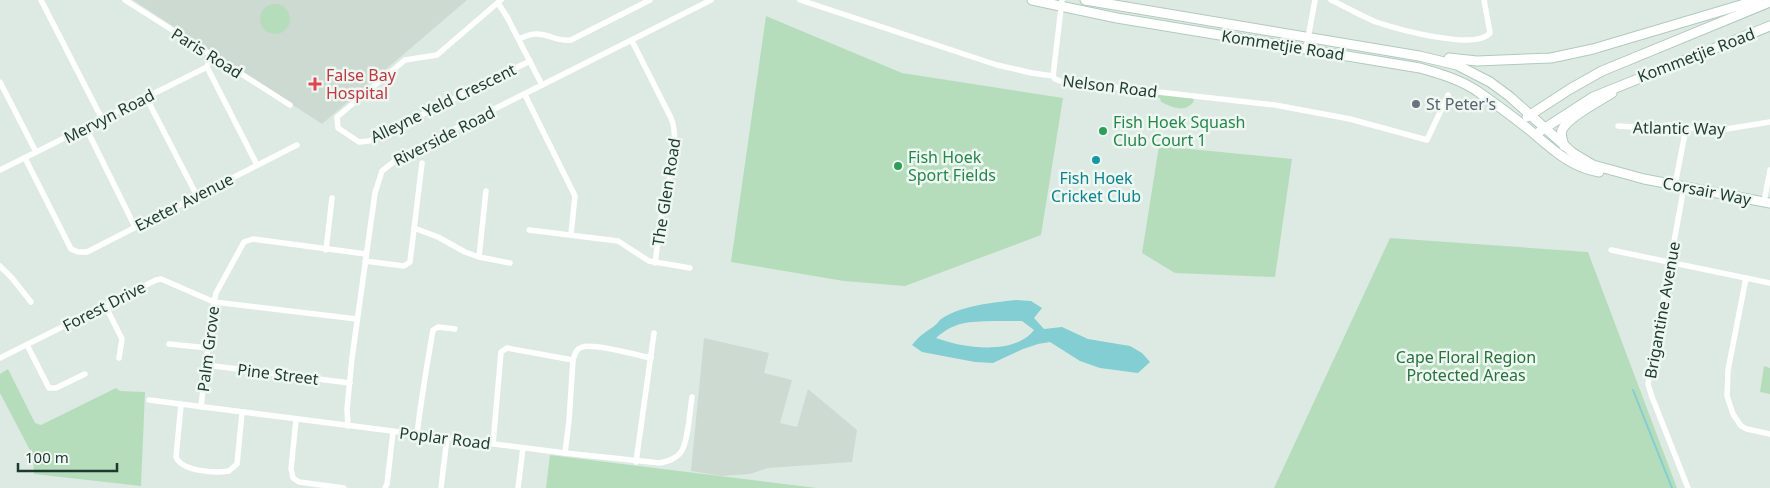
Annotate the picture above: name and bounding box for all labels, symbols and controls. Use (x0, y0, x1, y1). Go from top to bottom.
street label: Kommetjie Road (1634, 22, 1758, 88)
street label: Paris Road (167, 23, 247, 83)
street label: Kommetjie Road (1220, 24, 1346, 66)
street label: Alleyne Yeld Crescent (367, 58, 520, 148)
place label: False Bay Hospital (326, 64, 397, 104)
street label: Nelson Road (1061, 69, 1159, 103)
marker: False Bay Hospital (308, 77, 322, 91)
street label: Mervyn Road (60, 84, 158, 148)
place label: St Peter's (1426, 93, 1496, 115)
marker: St Peter's (1410, 98, 1422, 110)
street label: Riverside Road (390, 101, 498, 171)
place label: Fish Hoek Squash Club Court 1 (1113, 111, 1245, 151)
street label: Atlantic Way (1633, 116, 1726, 140)
marker: Fish Hoek Squash Club Court 1 (1097, 125, 1109, 137)
street label: The Glen Road (647, 136, 685, 248)
place label: Fish Hoek Sport Fields (908, 146, 996, 186)
marker: Fish Hoek Cricket Club (1090, 154, 1102, 166)
marker: Fish Hoek Sport Fields (892, 160, 904, 172)
place label: Fish Hoek Cricket Club (1051, 167, 1141, 207)
street label: Exeter Avenue (131, 168, 237, 236)
street label: Corsair Way (1661, 172, 1754, 211)
street label: Brigantine Avenue (1639, 240, 1685, 380)
street label: Forest Drive (59, 276, 149, 336)
street label: Palm Grove (192, 305, 224, 393)
park label: Cape Floral Region Protected Areas (1396, 346, 1536, 386)
street label: Pine Street (236, 358, 320, 390)
street label: Poplar Road (398, 422, 492, 454)
scale bar (18, 440, 116, 472)
text: 100 m (25, 447, 69, 467)

